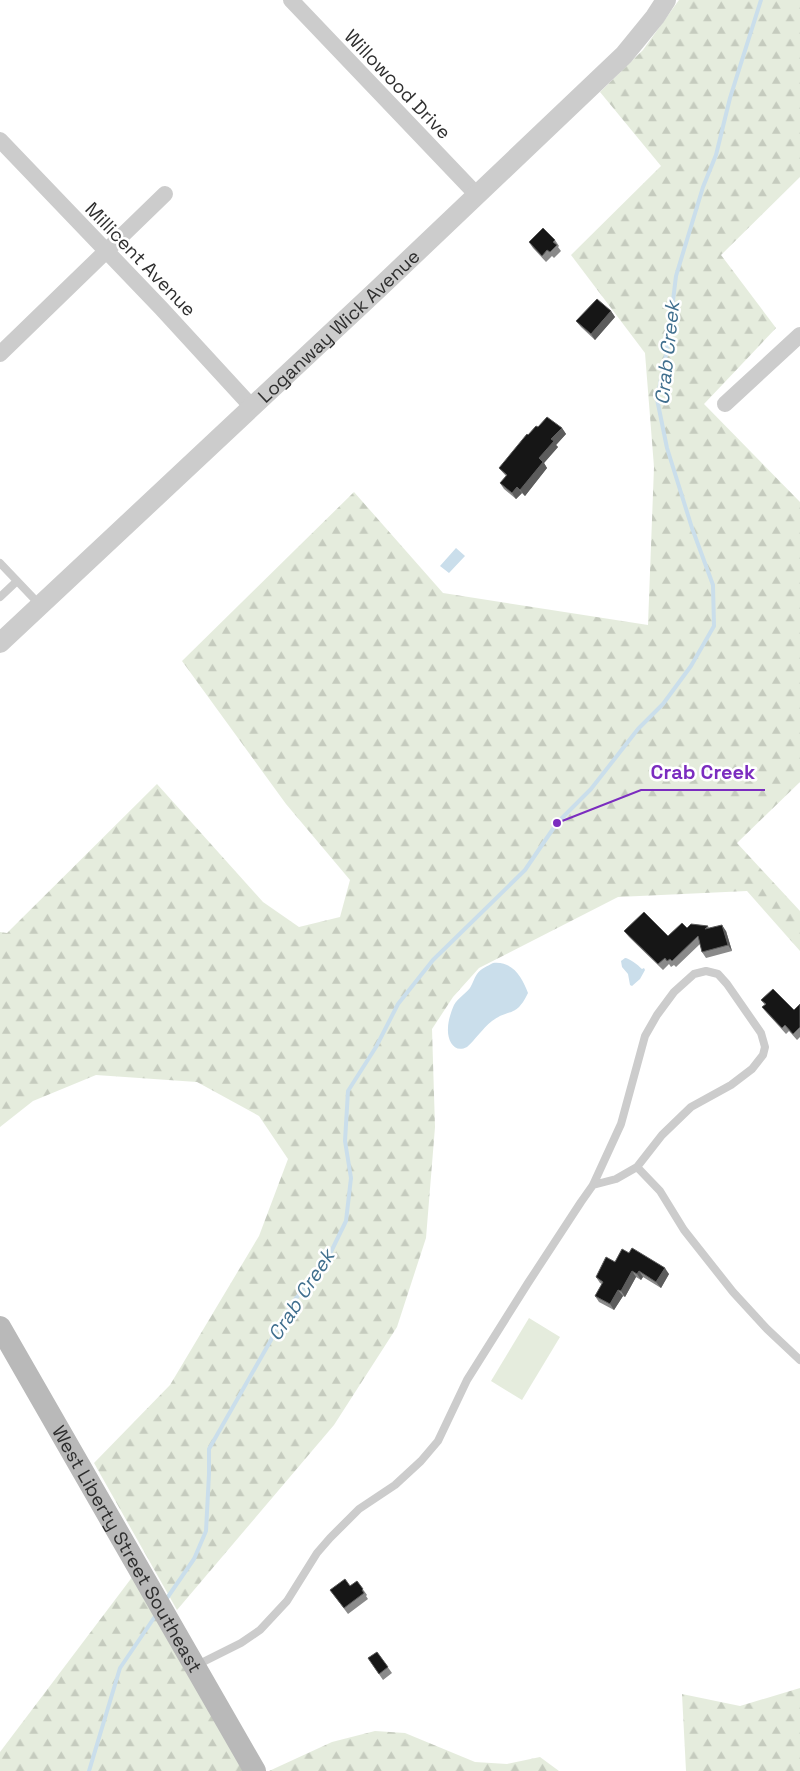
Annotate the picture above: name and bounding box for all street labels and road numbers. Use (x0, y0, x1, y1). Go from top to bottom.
street label: Willowood Drive (339, 24, 456, 145)
street label: Millicent Avenue (80, 197, 202, 322)
street label: Loganway Wick Avenue (253, 244, 425, 408)
street label: West Liberty Street Southeast (46, 1421, 208, 1677)

